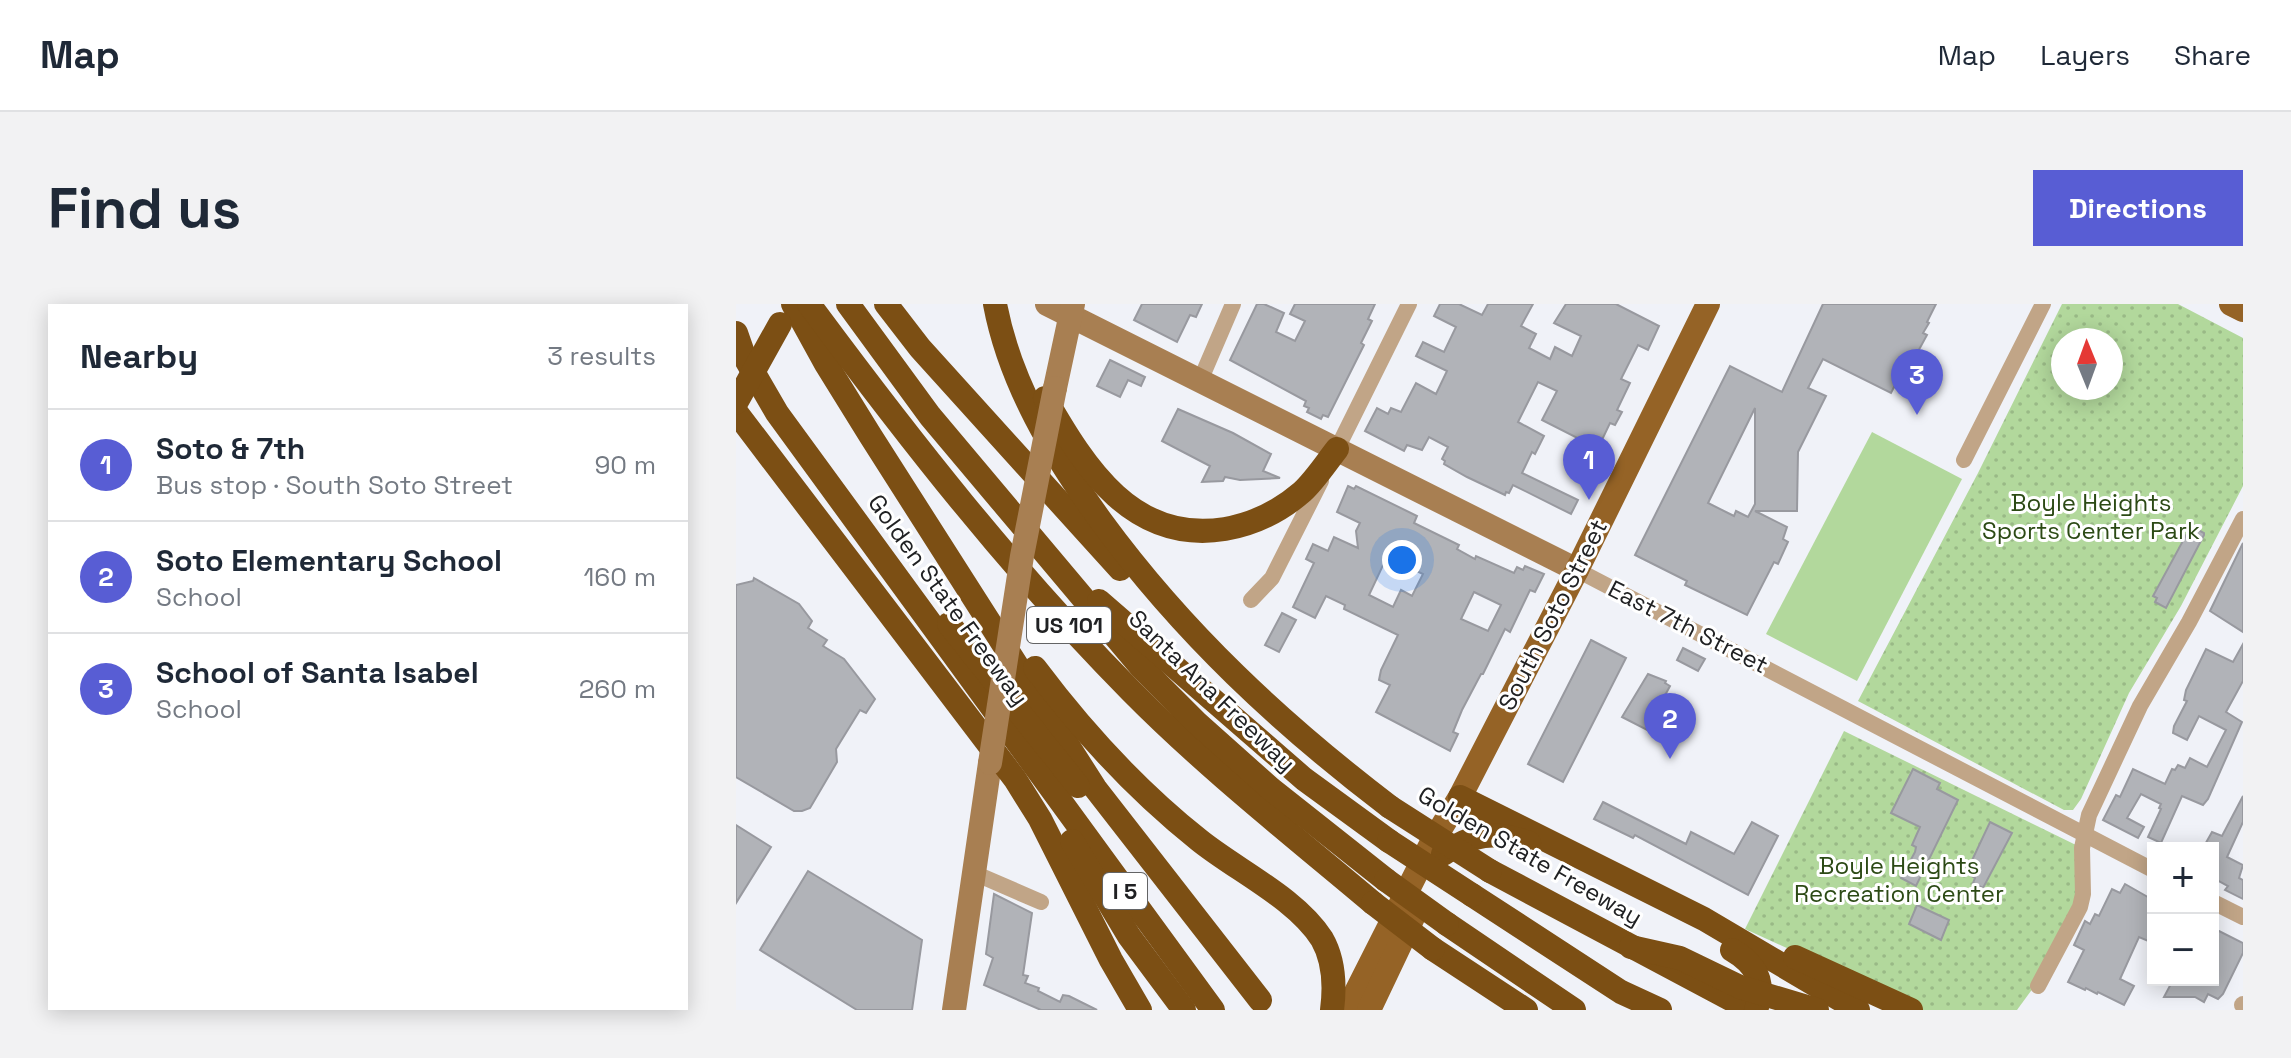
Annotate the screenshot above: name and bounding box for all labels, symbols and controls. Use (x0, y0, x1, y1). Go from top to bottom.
text: Map (40, 31, 120, 79)
text: Map (1938, 37, 1996, 73)
text: Layers (2040, 37, 2130, 73)
text: Share (2174, 37, 2251, 73)
button: Directions (2033, 170, 2243, 246)
text: Find us (48, 173, 241, 244)
north arrow (2051, 328, 2123, 400)
text: Nearby (80, 335, 198, 378)
text: 3 results (547, 339, 656, 373)
pin: 3 (1891, 349, 1943, 415)
text: Soto & 7th (156, 429, 305, 468)
pin: 1 (1563, 434, 1615, 500)
text: 1 (100, 448, 112, 482)
text: 90 m (594, 448, 656, 482)
text: Bus stop · South Soto Street (156, 468, 513, 502)
park label: Boyle Heights Sports Center Park (1982, 487, 2200, 546)
street label: Golden State Freeway (861, 488, 1036, 711)
street label: South Soto Street (1491, 514, 1614, 715)
your location (1382, 540, 1422, 580)
text: Soto Elementary School (156, 541, 502, 580)
text: 2 (98, 560, 114, 594)
text: 160 m (584, 560, 656, 594)
street label: East 7th Street (1603, 573, 1773, 680)
text: School (156, 580, 242, 614)
street label: Santa Ana Freeway (1122, 603, 1302, 778)
road number: US 101 (1027, 607, 1111, 643)
text: School of Santa Isabel (156, 653, 479, 692)
text: 3 (98, 672, 114, 706)
text: 260 m (579, 672, 656, 706)
text: School (156, 692, 242, 726)
pin: 2 (1644, 693, 1696, 759)
street label: Golden State Freeway (1413, 779, 1648, 932)
map controls (2147, 842, 2219, 986)
button: + (2147, 842, 2219, 914)
park label: Boyle Heights Recreation Center (1794, 850, 2004, 909)
road number: I 5 (1103, 873, 1147, 909)
button: − (2147, 914, 2219, 986)

